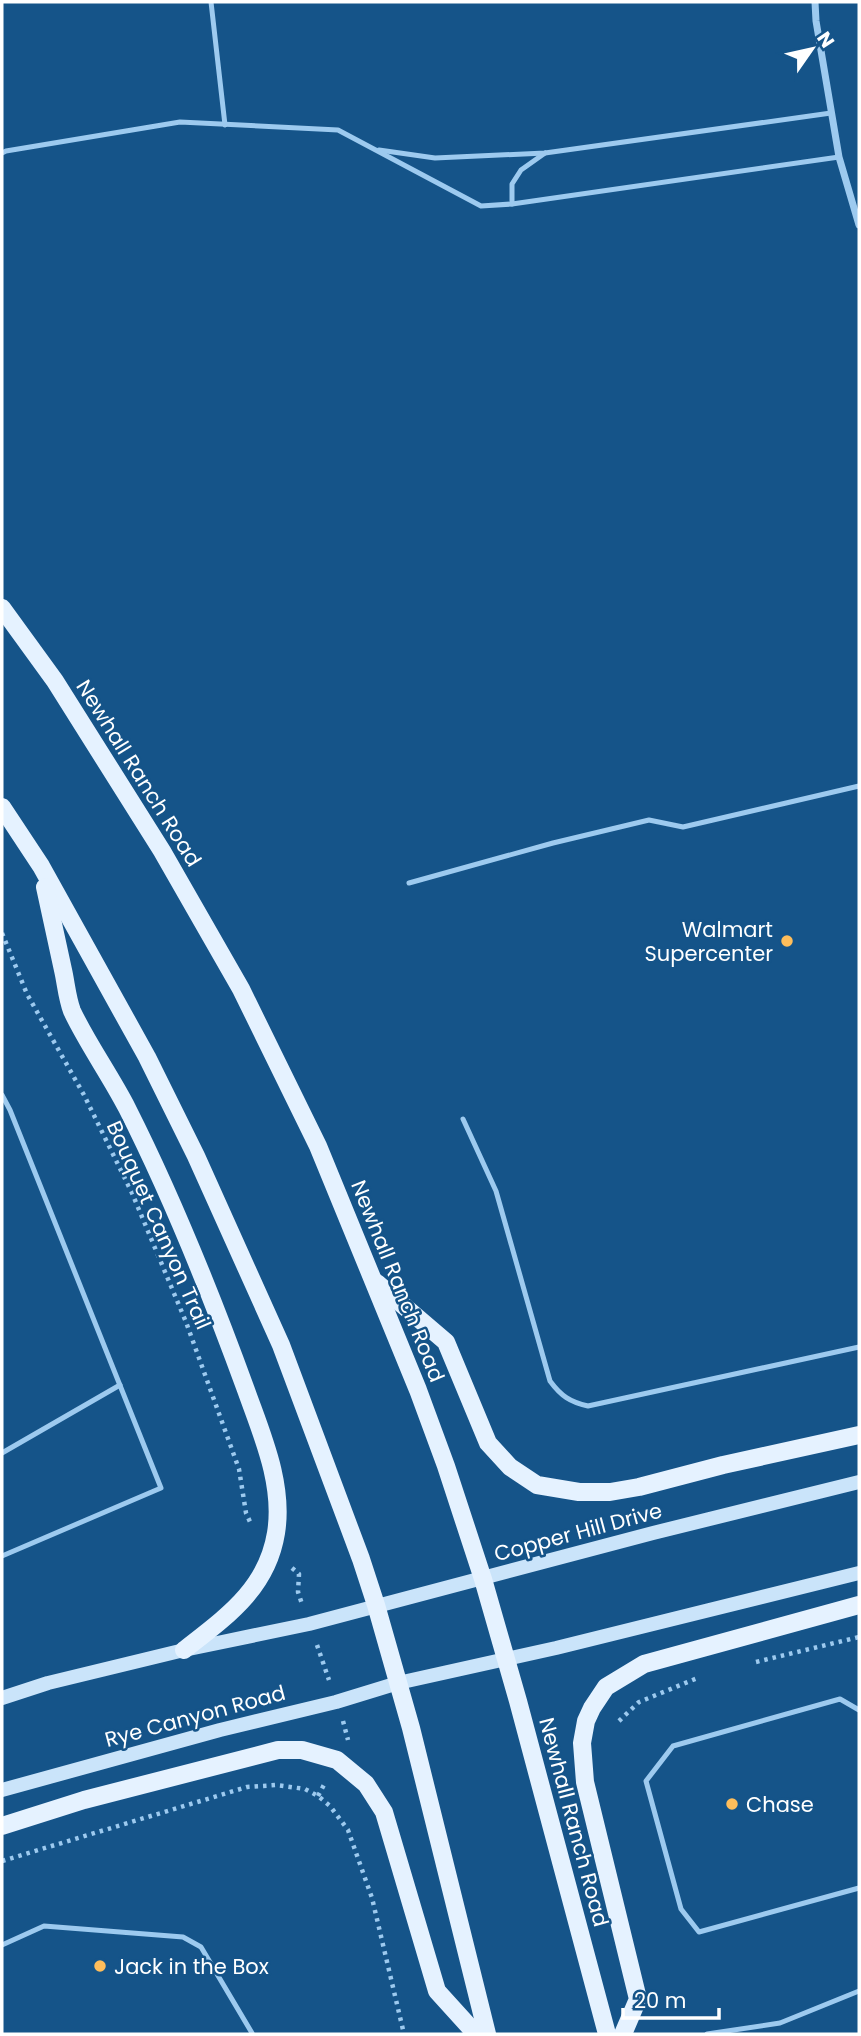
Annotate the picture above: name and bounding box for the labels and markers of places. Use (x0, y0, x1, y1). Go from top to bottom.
place label: Walmart Supercenter (644, 915, 773, 968)
marker: Walmart Supercenter (779, 933, 795, 949)
place label: Chase (746, 1790, 814, 1819)
marker: Chase (724, 1796, 740, 1812)
place label: Jack in the Box (114, 1952, 269, 1981)
marker: Jack in the Box (92, 1958, 108, 1974)

